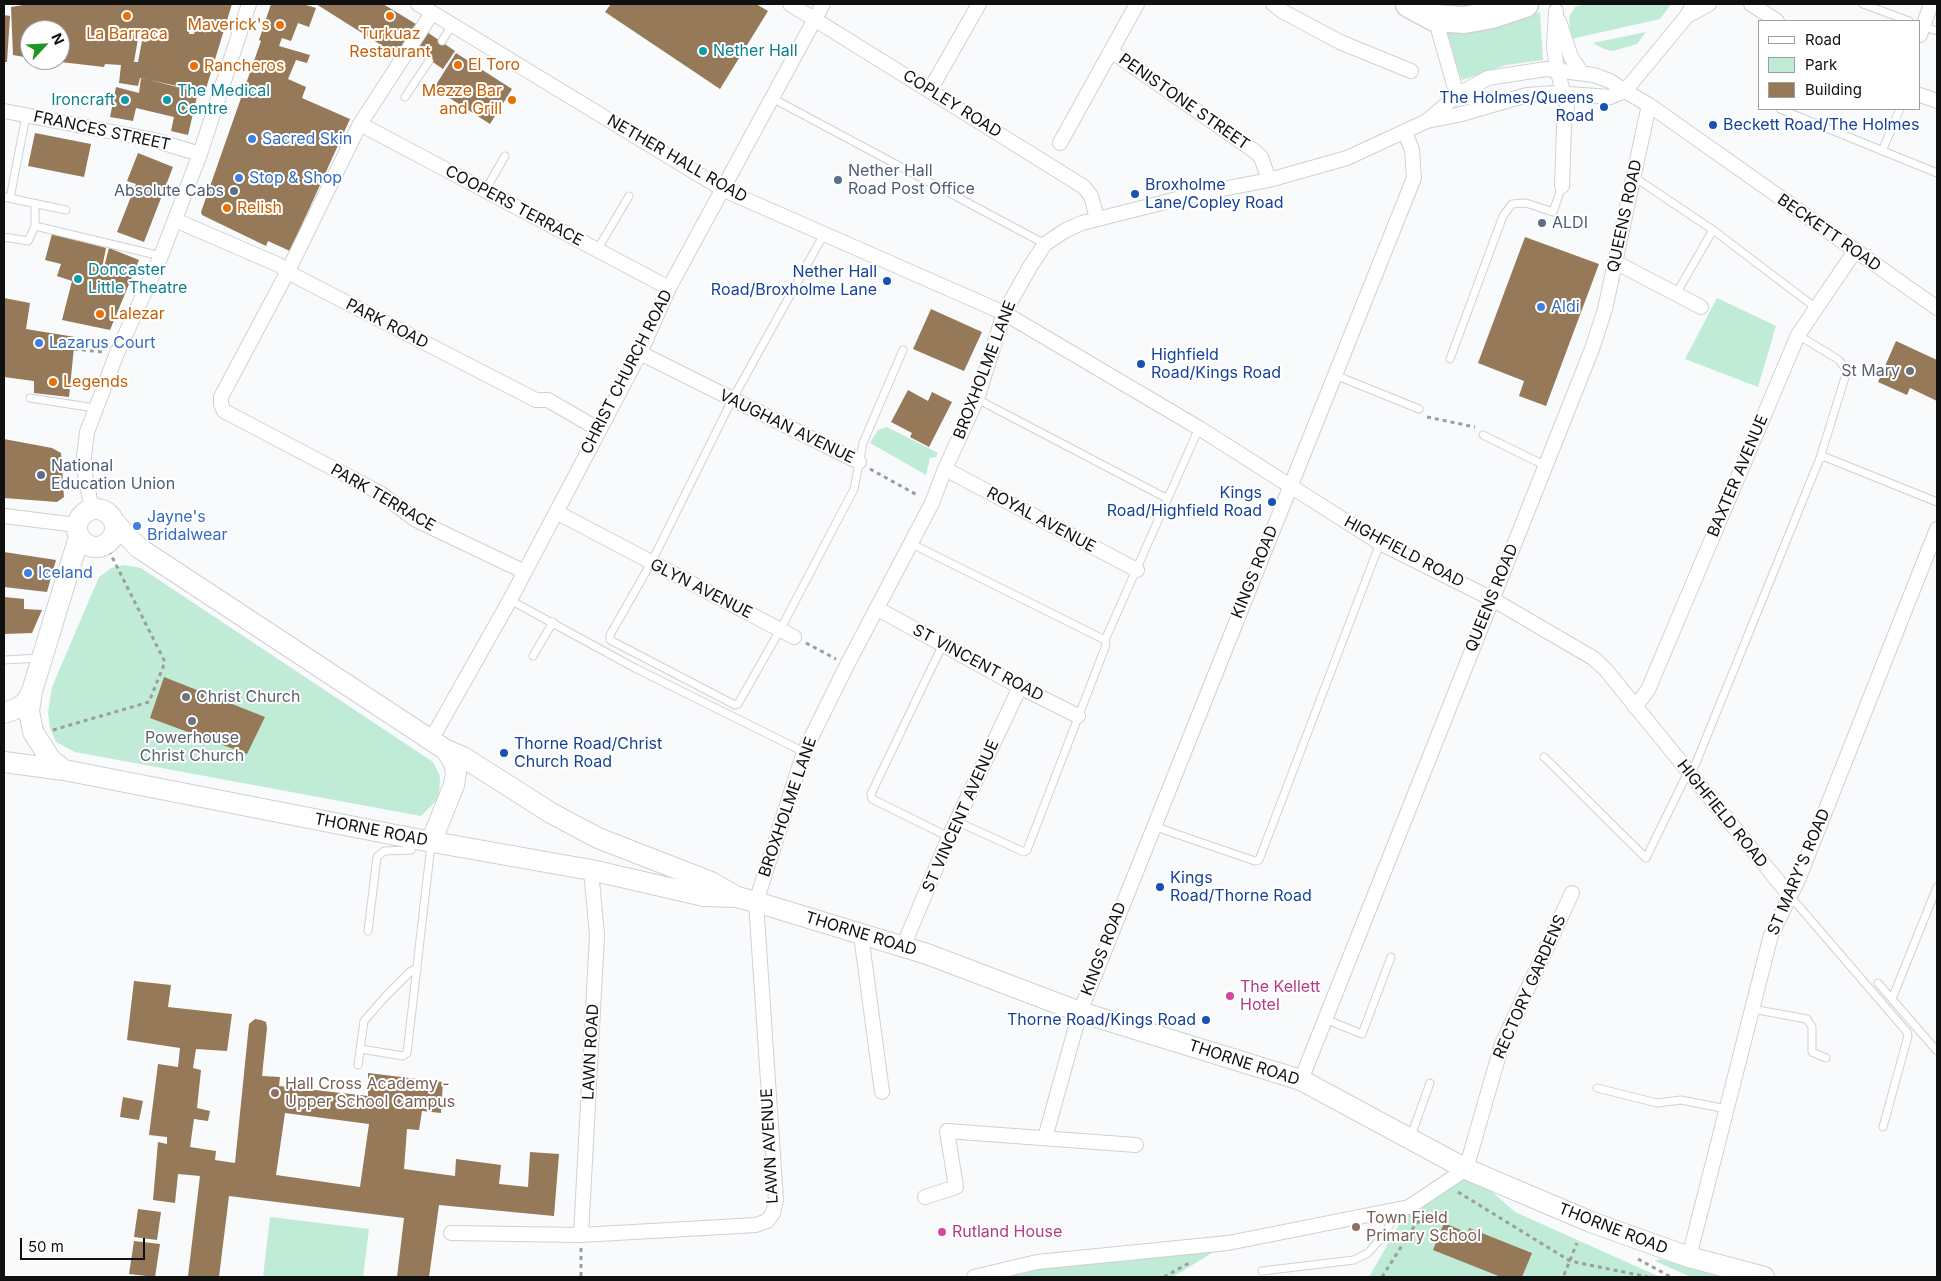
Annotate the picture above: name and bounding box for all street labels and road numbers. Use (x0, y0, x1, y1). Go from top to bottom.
street label: PENISTONE STREET (1115, 50, 1253, 154)
street label: COPLEY ROAD (899, 66, 1005, 142)
street label: FRANCES STREET (32, 107, 172, 155)
street label: NETHER HALL ROAD (604, 111, 750, 207)
street label: QUEENS ROAD (1604, 158, 1646, 274)
street label: COOPERS TERRACE (442, 162, 586, 250)
street label: BECKETT ROAD (1774, 190, 1884, 276)
street label: CHRIST CHURCH ROAD (577, 287, 677, 457)
street label: PARK ROAD (342, 295, 432, 353)
street label: BROXHOLME LANE (950, 298, 1020, 442)
street label: VAUGHAN AVENUE (716, 386, 858, 468)
street label: BAXTER AVENUE (1704, 412, 1772, 540)
street label: PARK TERRACE (327, 460, 439, 536)
street label: ROYAL AVENUE (983, 483, 1099, 557)
street label: HIGHFIELD ROAD (1341, 512, 1467, 592)
street label: KINGS ROAD (1228, 523, 1282, 621)
street label: QUEENS ROAD (1462, 541, 1522, 655)
street label: GLYN AVENUE (647, 555, 755, 623)
street label: ST VINCENT ROAD (909, 620, 1047, 706)
street label: BROXHOLME LANE (755, 734, 821, 880)
street label: ST VINCENT AVENUE (919, 737, 1003, 895)
street label: HIGHFIELD ROAD (1673, 756, 1771, 872)
street label: ST MARY'S ROAD (1764, 806, 1834, 938)
street label: THORNE ROAD (312, 810, 430, 850)
street label: KINGS ROAD (1077, 900, 1131, 998)
street label: THORNE ROAD (803, 908, 919, 960)
street label: RECTORY GARDENS (1490, 912, 1570, 1062)
street label: LAWN ROAD (579, 1004, 603, 1100)
street label: THORNE ROAD (1186, 1036, 1302, 1090)
street label: LAWN AVENUE (757, 1088, 783, 1204)
street label: THORNE ROAD (1556, 1199, 1670, 1259)

